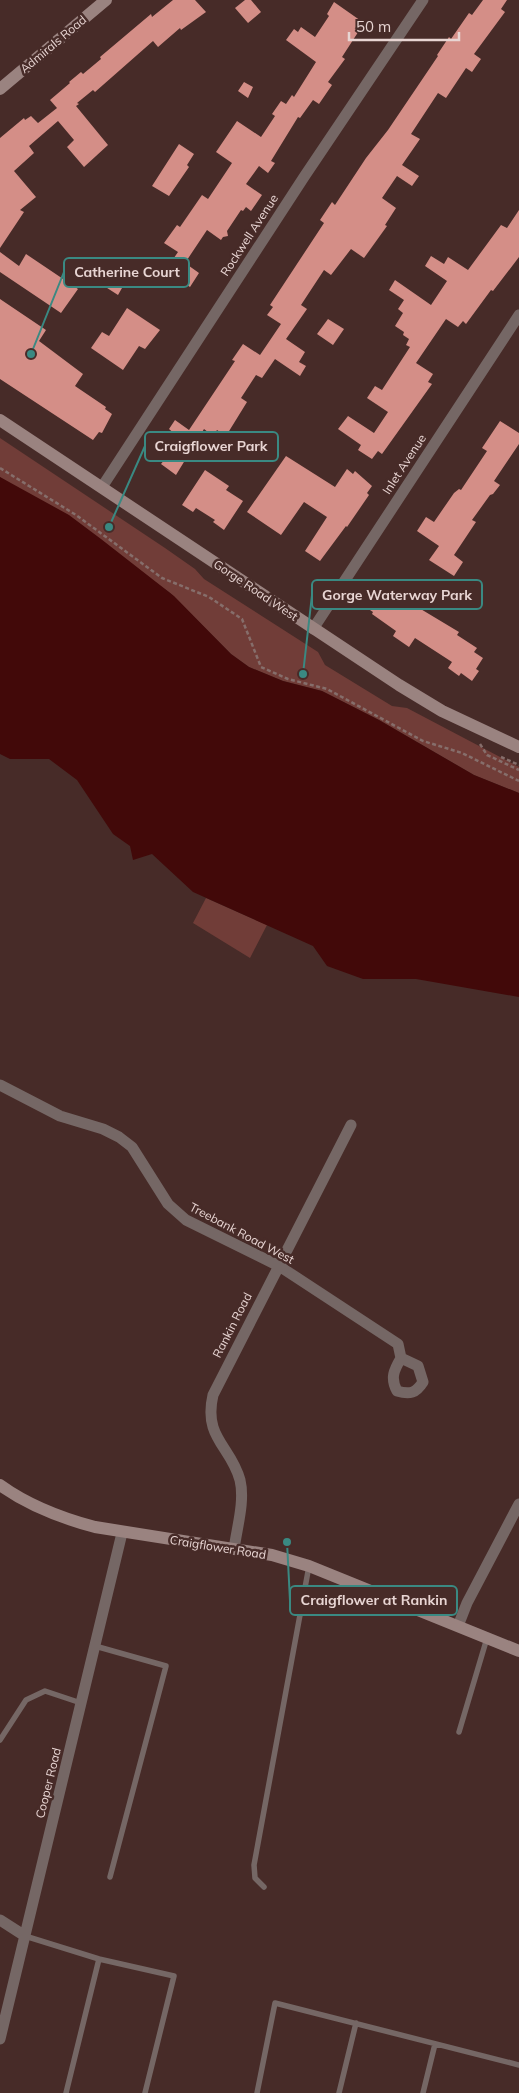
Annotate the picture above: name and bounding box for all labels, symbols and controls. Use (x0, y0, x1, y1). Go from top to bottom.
scale bar (349, 10, 459, 42)
street label: Admirals Road (17, 12, 89, 76)
text: 50 m (356, 17, 391, 36)
street label: Rockwell Avenue (217, 191, 281, 279)
callout: Catherine Court (64, 258, 189, 287)
text: Catherine Court (74, 263, 180, 281)
street label: Inlet Avenue (379, 431, 429, 497)
callout: Craigflower Park (145, 432, 278, 461)
text: Craigflower Park (154, 437, 268, 455)
street label: Gorge Road West (211, 556, 301, 624)
callout: Gorge Waterway Park (312, 580, 482, 609)
text: Gorge Waterway Park (322, 586, 472, 604)
street label: Treebank Road West (187, 1199, 297, 1267)
street label: Rankin Road (209, 1290, 255, 1360)
street label: Craigflower Road (169, 1532, 267, 1562)
callout: Craigflower at Rankin (290, 1586, 457, 1615)
text: Craigflower at Rankin (301, 1591, 447, 1609)
street label: Cooper Road (32, 1746, 64, 1820)

